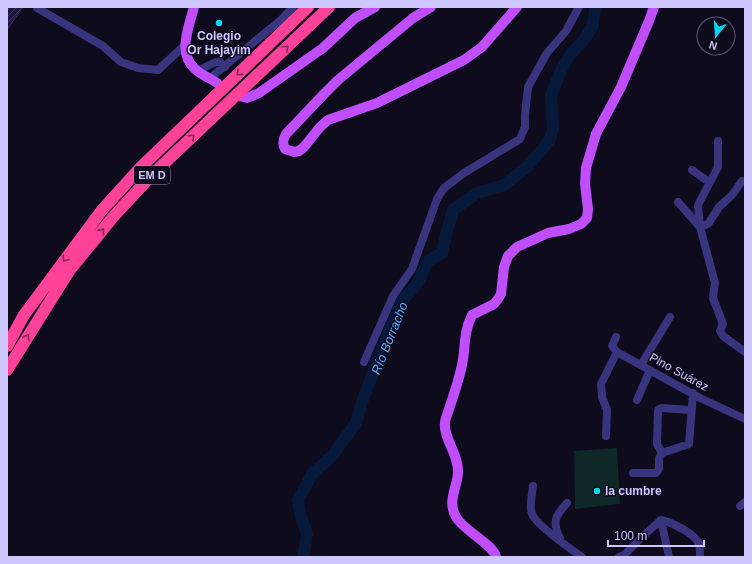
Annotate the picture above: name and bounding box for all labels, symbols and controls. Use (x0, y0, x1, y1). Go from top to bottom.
north arrow (696, 16, 736, 56)
marker: Colegio Or Hajayim (214, 18, 224, 28)
place label: Colegio Or Hajayim (187, 29, 251, 57)
text: N (707, 39, 719, 52)
one-way arrow (282, 45, 289, 52)
one-way arrow (236, 68, 244, 76)
one-way arrow (187, 134, 195, 142)
road number: EM D (134, 166, 170, 184)
one-way arrow (97, 228, 104, 235)
one-way arrow (63, 255, 70, 262)
water label: Río Borracho (368, 300, 411, 377)
one-way arrow (23, 334, 30, 341)
street label: Pino Suárez (647, 350, 711, 394)
place label: la cumbre (605, 484, 662, 498)
marker: la cumbre (592, 486, 602, 496)
scale bar (608, 522, 704, 548)
text: 100 m (614, 529, 647, 543)

